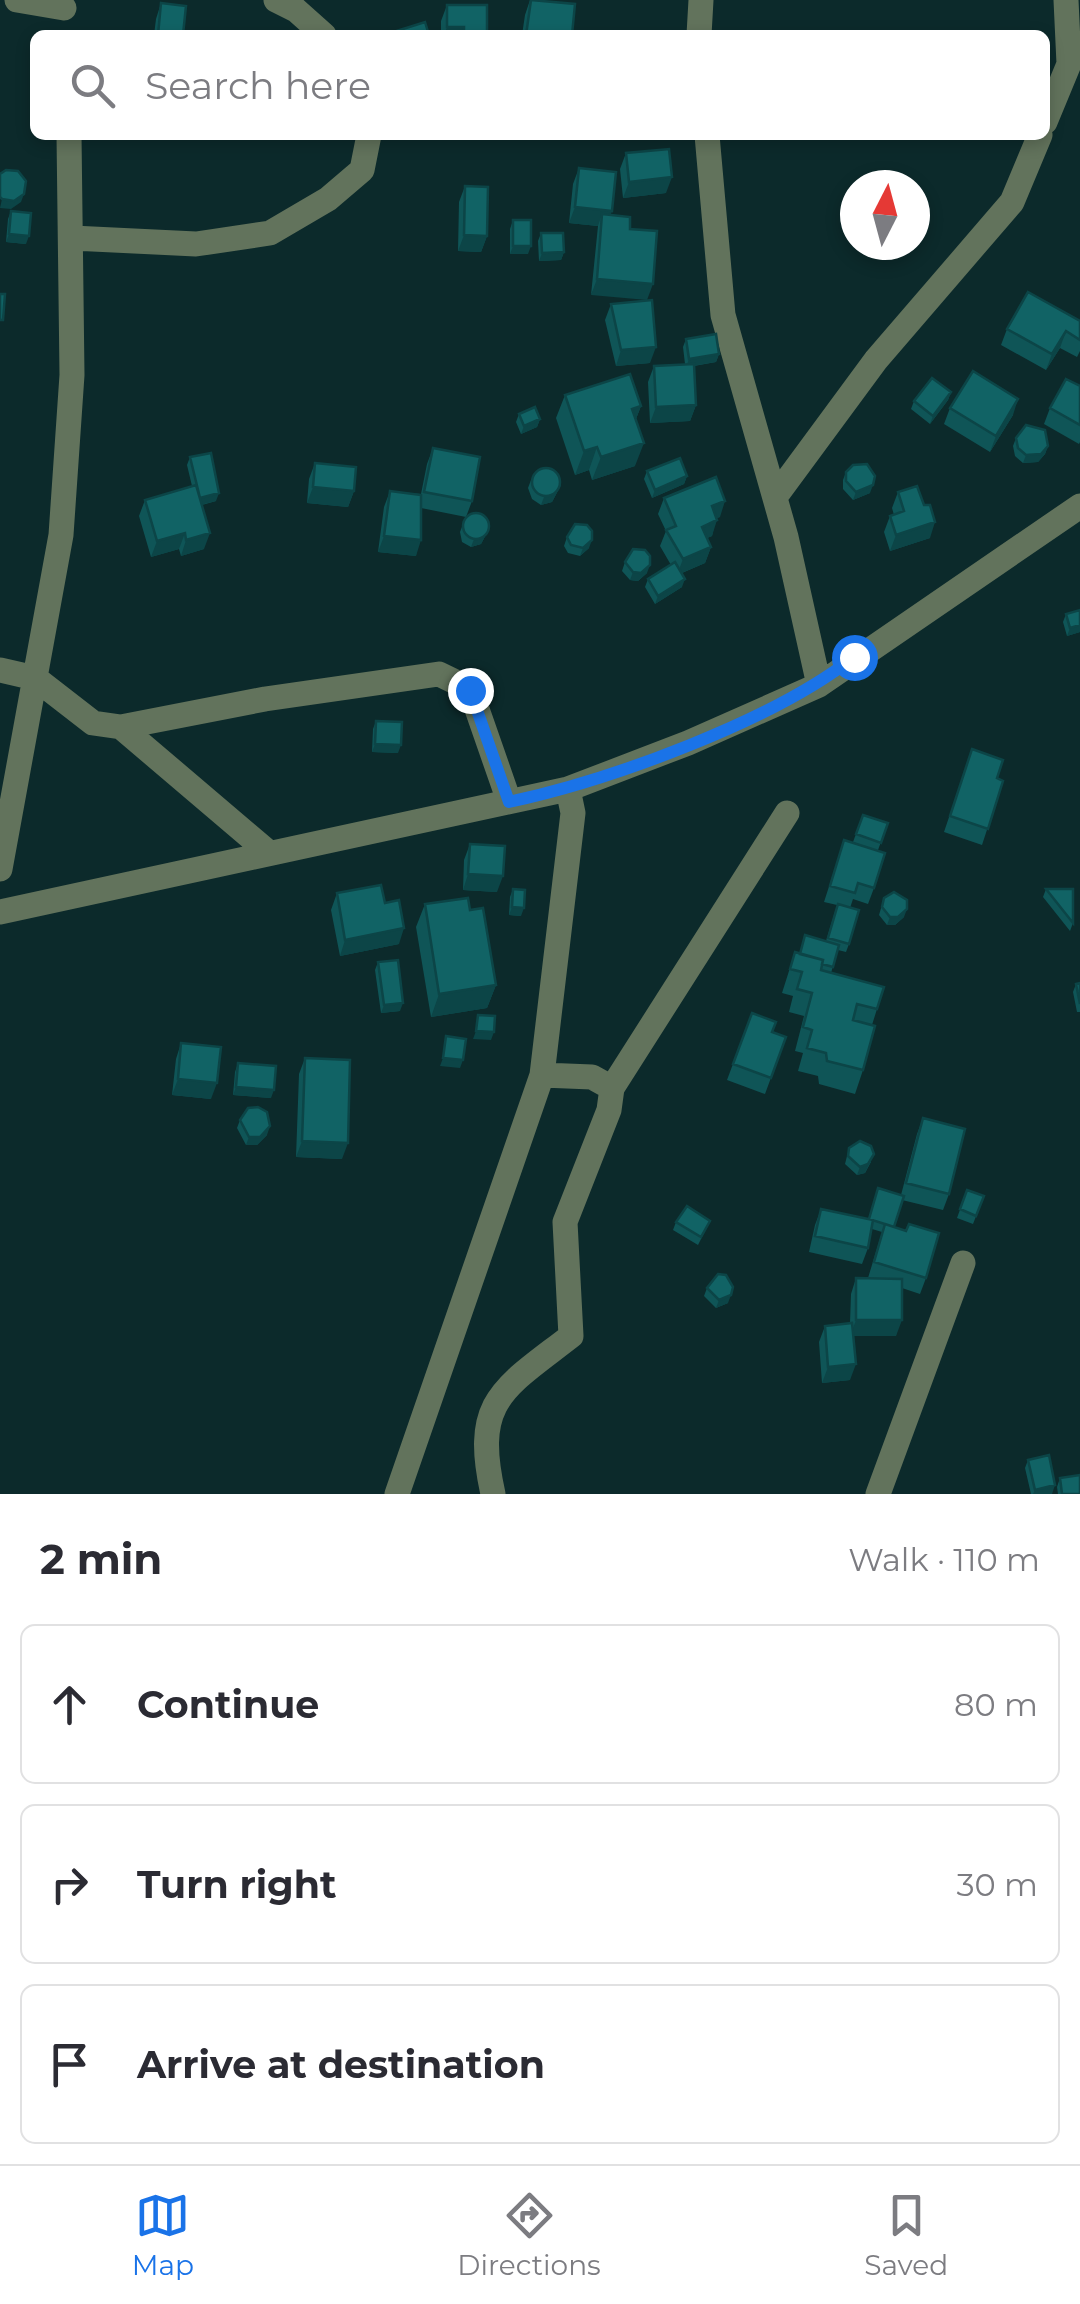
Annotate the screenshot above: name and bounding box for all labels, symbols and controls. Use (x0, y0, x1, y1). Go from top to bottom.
search box (30, 30, 1050, 140)
icon: search (65, 58, 120, 113)
text: Search here (145, 62, 371, 109)
north arrow (840, 170, 930, 260)
route start (832, 635, 878, 681)
route end (448, 668, 494, 714)
text: 2 min (40, 1533, 162, 1585)
text: Walk · 110 m (848, 1540, 1040, 1579)
icon: ahead (42, 1677, 97, 1732)
text: Continue (137, 1681, 319, 1728)
text: 80 m (954, 1685, 1038, 1724)
icon: right (42, 1857, 97, 1912)
text: Turn right (137, 1861, 336, 1908)
text: 30 m (956, 1865, 1038, 1904)
icon: arrive (42, 2037, 97, 2092)
text: Arrive at destination (137, 2041, 545, 2088)
tab: Map (132, 2188, 194, 2282)
tab: Directions (457, 2188, 601, 2282)
tab: Saved (864, 2188, 948, 2282)

